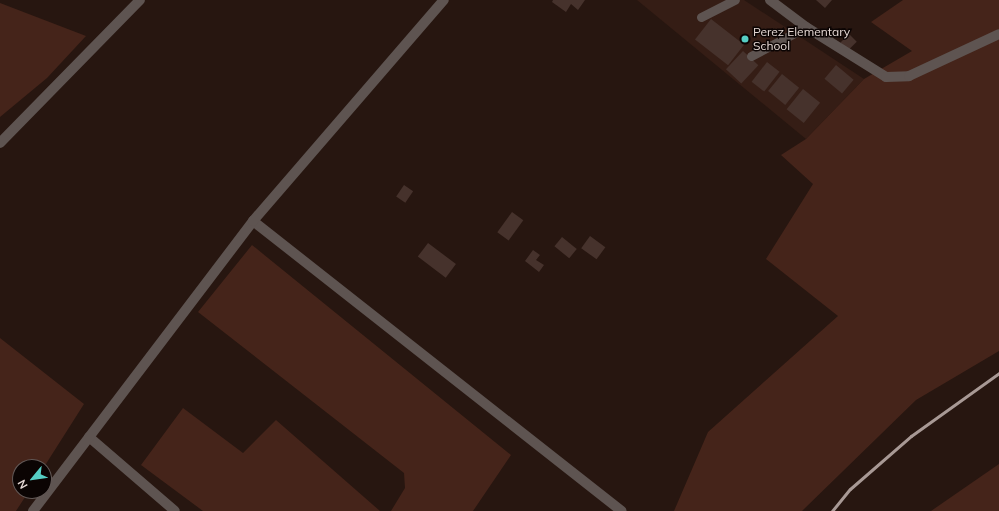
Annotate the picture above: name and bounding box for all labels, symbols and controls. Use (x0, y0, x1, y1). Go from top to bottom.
place label: Perez Elementary School (753, 25, 850, 53)
marker: Perez Elementary School (740, 34, 750, 44)
north arrow (12, 459, 52, 499)
text: N (14, 477, 31, 491)

